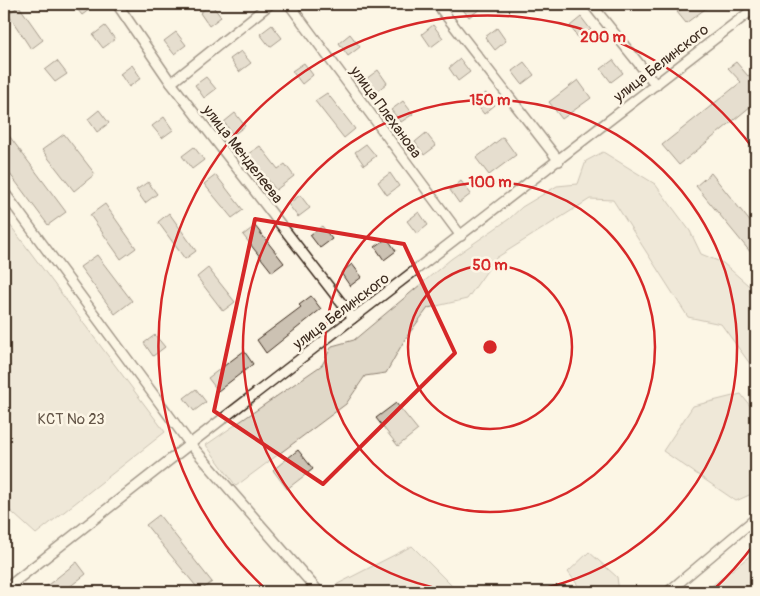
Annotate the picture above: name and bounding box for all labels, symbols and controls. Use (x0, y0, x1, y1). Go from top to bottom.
street label: улица Белинского (609, 20, 713, 107)
text: 200 m (580, 28, 626, 47)
street label: улица Плеханова (345, 62, 425, 162)
text: 150 m (470, 91, 510, 110)
street label: улица Менделеева (198, 101, 287, 207)
text: 100 m (469, 173, 511, 192)
text: 50 m (473, 256, 507, 275)
street label: улица Белинского (289, 269, 393, 354)
centre of rings (481, 338, 499, 356)
park label: КСТ № 23 (37, 410, 105, 429)

